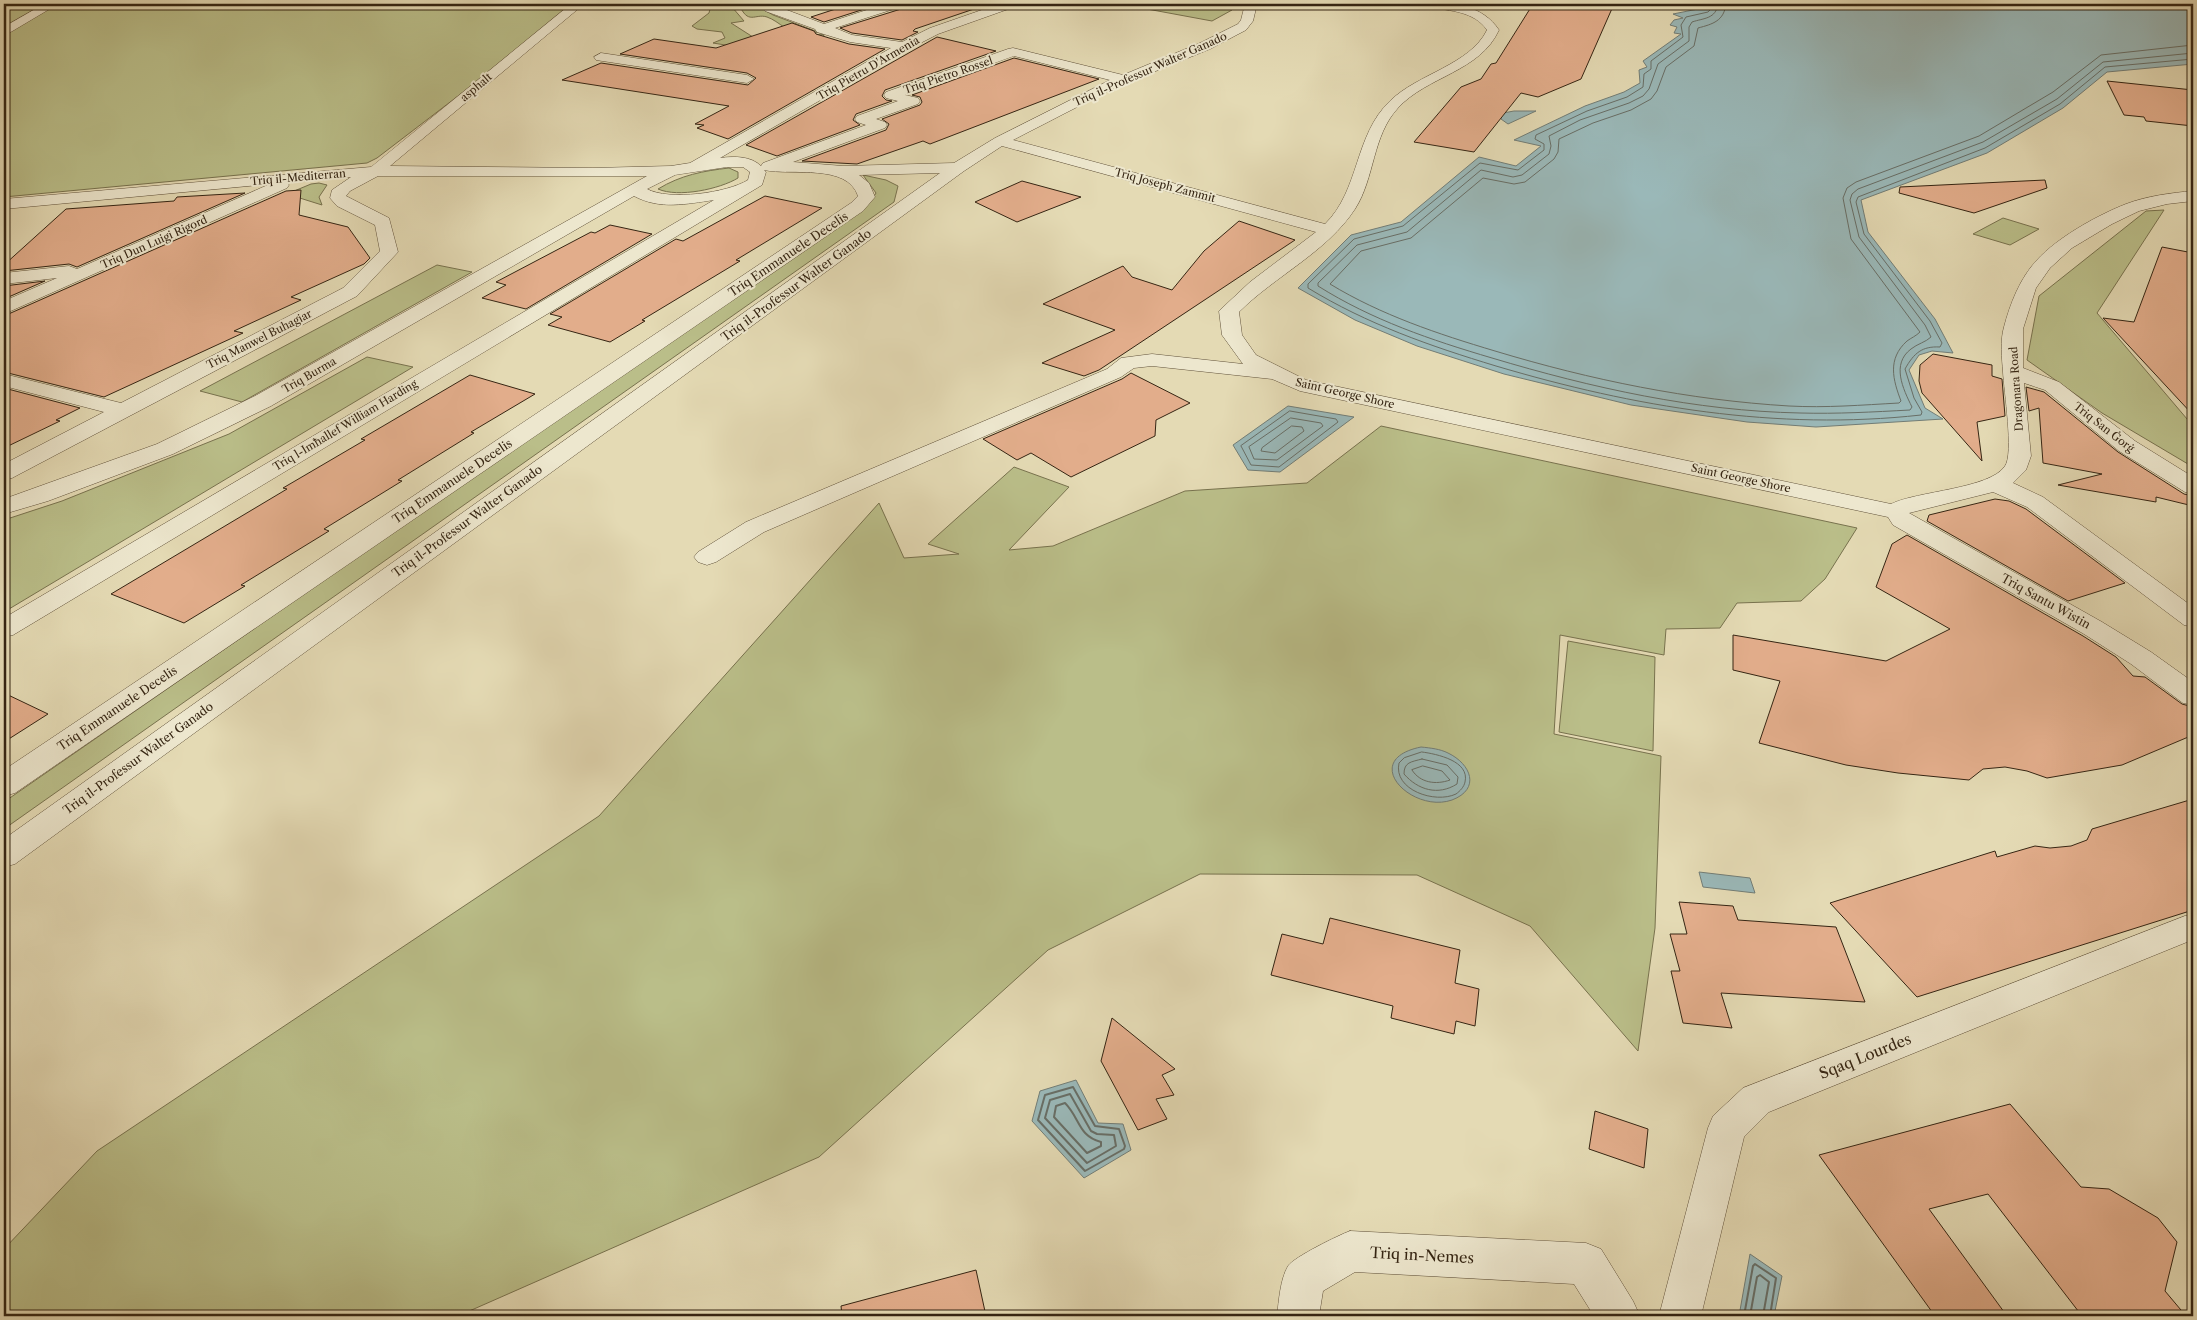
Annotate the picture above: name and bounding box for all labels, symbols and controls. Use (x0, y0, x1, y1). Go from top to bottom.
street label: Triq il-Professur Walter Ganado (1071, 29, 1229, 109)
street label: Triq Pietru D'Armenia (814, 33, 922, 103)
street label: Triq Pietro Rossel (901, 53, 995, 97)
street label: asphalt (457, 70, 495, 104)
street label: Triq Joseph Zammit (1113, 165, 1217, 205)
street label: Triq il-Mediterran (250, 166, 346, 188)
street label: Triq Emmanuele Decelis (725, 208, 851, 300)
street label: Triq Dun Luigi Rigord (99, 212, 210, 272)
street label: Triq il-Professur Walter Ganado (718, 225, 874, 345)
street label: Triq Manwel Buhagiar (204, 306, 314, 372)
street label: Dragonara Road (2006, 346, 2026, 432)
street label: Triq Burma (279, 354, 339, 396)
street label: Saint George Shore (1294, 375, 1396, 411)
street label: Triq l-Imħallef William Harding (270, 376, 420, 474)
street label: Triq San Ġorġ (2071, 398, 2138, 455)
street label: Triq Emmanuele Decelis (389, 435, 515, 527)
street label: Triq il-Professur Walter Ganado (389, 461, 545, 581)
street label: Saint George Shore (1690, 461, 1792, 495)
street label: Triq Santu Wistin (1999, 570, 2094, 632)
street label: Triq Emmanuele Decelis (54, 662, 180, 754)
street label: Triq il-Professur Walter Ganado (60, 698, 216, 818)
street label: Sqaq Lourdes (1816, 1029, 1914, 1083)
street label: Triq in-Nemes (1369, 1243, 1475, 1267)

